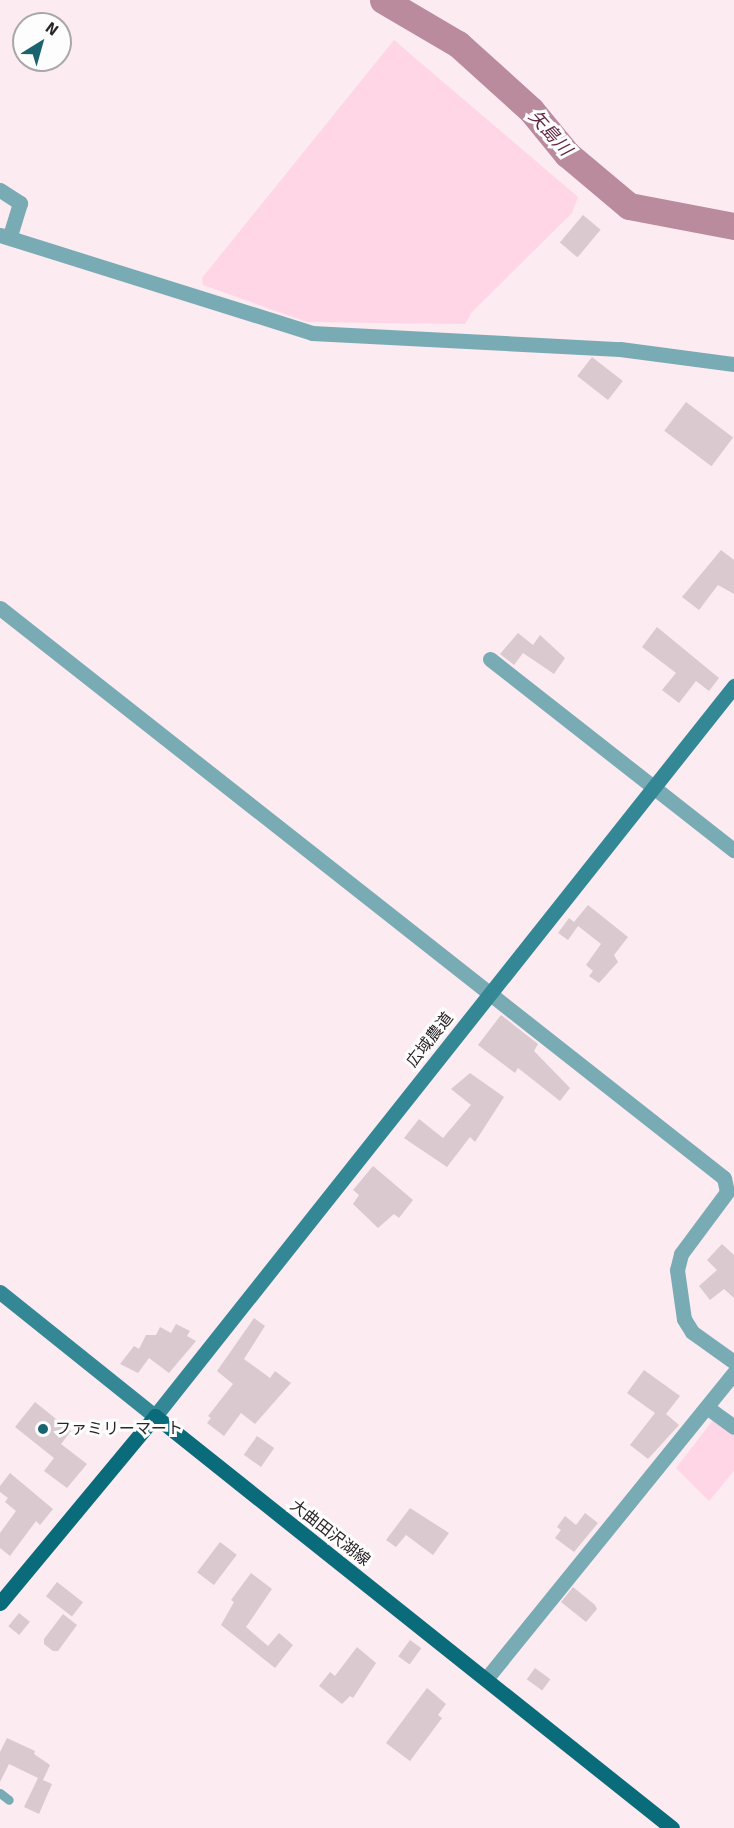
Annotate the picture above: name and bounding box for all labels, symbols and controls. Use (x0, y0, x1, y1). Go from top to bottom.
north arrow (12, 12, 72, 72)
text: N (41, 18, 62, 41)
water label: 矢島川 (524, 106, 576, 160)
street label: 広域農道 (403, 1009, 457, 1071)
place label: ファミリーマート (55, 1419, 183, 1439)
marker: ファミリーマート (36, 1422, 50, 1436)
street label: 大曲田沢湖線 (286, 1496, 374, 1570)

